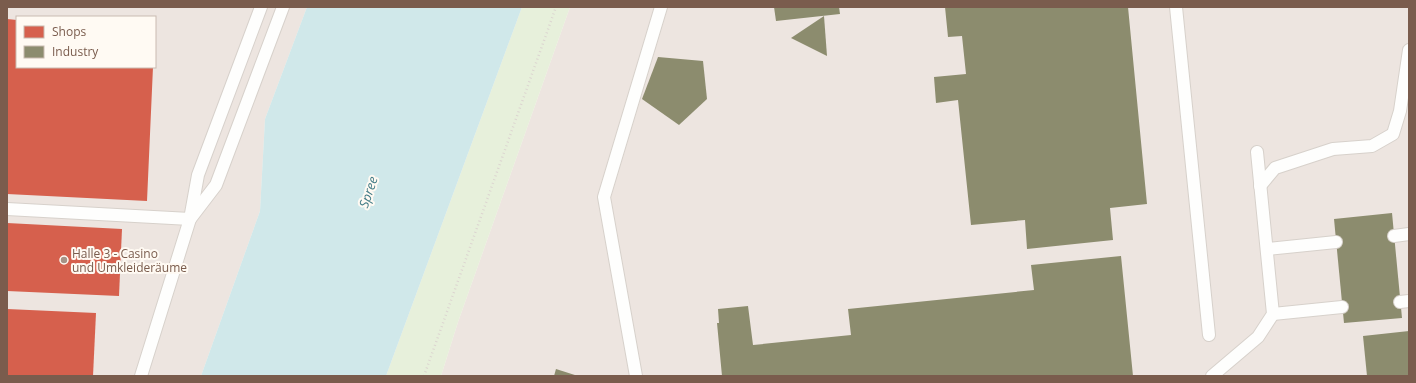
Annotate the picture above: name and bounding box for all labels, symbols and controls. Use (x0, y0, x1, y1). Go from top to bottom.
legend (16, 16, 156, 68)
text: Shops (52, 23, 87, 40)
text: Industry (52, 43, 99, 60)
water label: Spree (354, 173, 382, 210)
place label: Halle 3 - Casino und Umkleideräume (72, 245, 187, 276)
marker: Halle 3 - Casino und Umkleideräume (59, 255, 69, 265)

